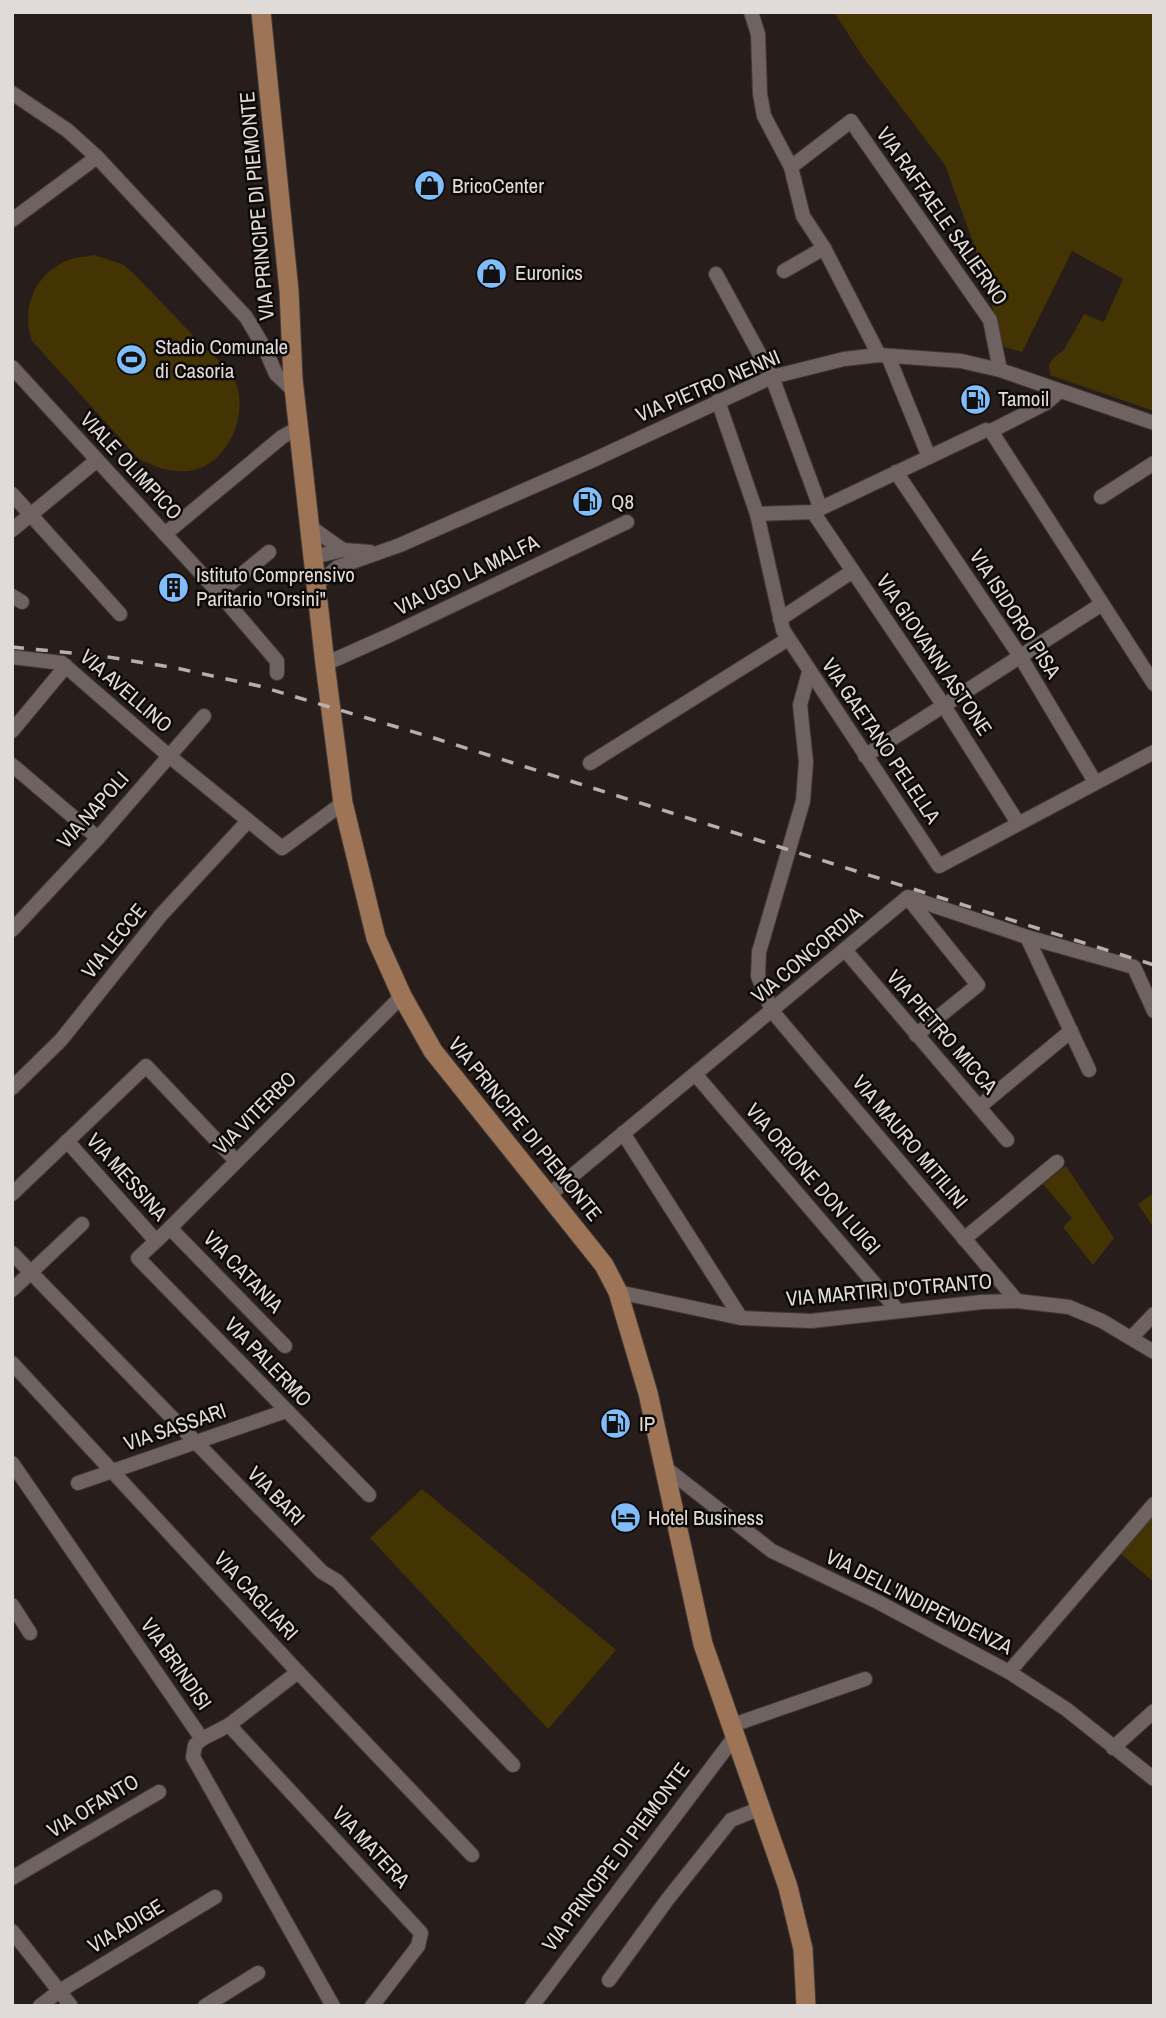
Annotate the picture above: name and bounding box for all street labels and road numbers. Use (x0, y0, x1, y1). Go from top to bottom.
street label: VIA PRINCIPE DI PIEMONTE (232, 90, 281, 322)
street label: VIA RAFFAELE SALIERNO (870, 121, 1015, 311)
street label: VIA PIETRO NENNI (631, 342, 784, 429)
street label: VIALE OLIMPICO (74, 405, 189, 526)
street label: VIA UGO LA MALFA (390, 527, 544, 622)
street label: VIA ISIDORO PISA (963, 544, 1068, 684)
street label: VIA GIOVANNI ASTONE (870, 568, 999, 741)
street label: VIA AVELLINO (74, 642, 179, 739)
street label: VIA GAETANO PELELLA (815, 652, 948, 830)
street label: VIA NAPOLI (50, 765, 135, 855)
street label: VIA LECCE (74, 897, 153, 984)
street label: VIA CONCORDIA (745, 899, 869, 1010)
street label: VIA PIETRO MICCA (880, 963, 1005, 1100)
street label: VIA PRINCIPE DI PIEMONTE (442, 1030, 609, 1227)
street label: VIA VITERBO (206, 1064, 303, 1161)
street label: VIA MAURO MITILINI (846, 1069, 975, 1215)
street label: VIA ORIONE DON LUIGI (739, 1097, 887, 1261)
street label: VIA MESSINA (80, 1126, 175, 1227)
street label: VIA CATANIA (197, 1224, 290, 1319)
street label: VIA MARTIRI D'OTRANTO (785, 1266, 993, 1313)
street label: VIA PALERMO (218, 1310, 319, 1413)
street label: VIA SASSARI (120, 1396, 230, 1458)
street label: VIA BARI (241, 1460, 312, 1532)
street label: VIA DELL'INDIPENDENZA (821, 1542, 1018, 1662)
street label: VIA CAGLIARI (208, 1545, 305, 1647)
street label: VIA BRINDISI (134, 1612, 219, 1716)
street label: VIA PRINCIPE DI PIEMONTE (535, 1756, 696, 1957)
street label: VIA OFANTO (42, 1767, 144, 1844)
street label: VIA MATERA (326, 1799, 417, 1894)
street label: VIA ADIGE (82, 1891, 169, 1960)

